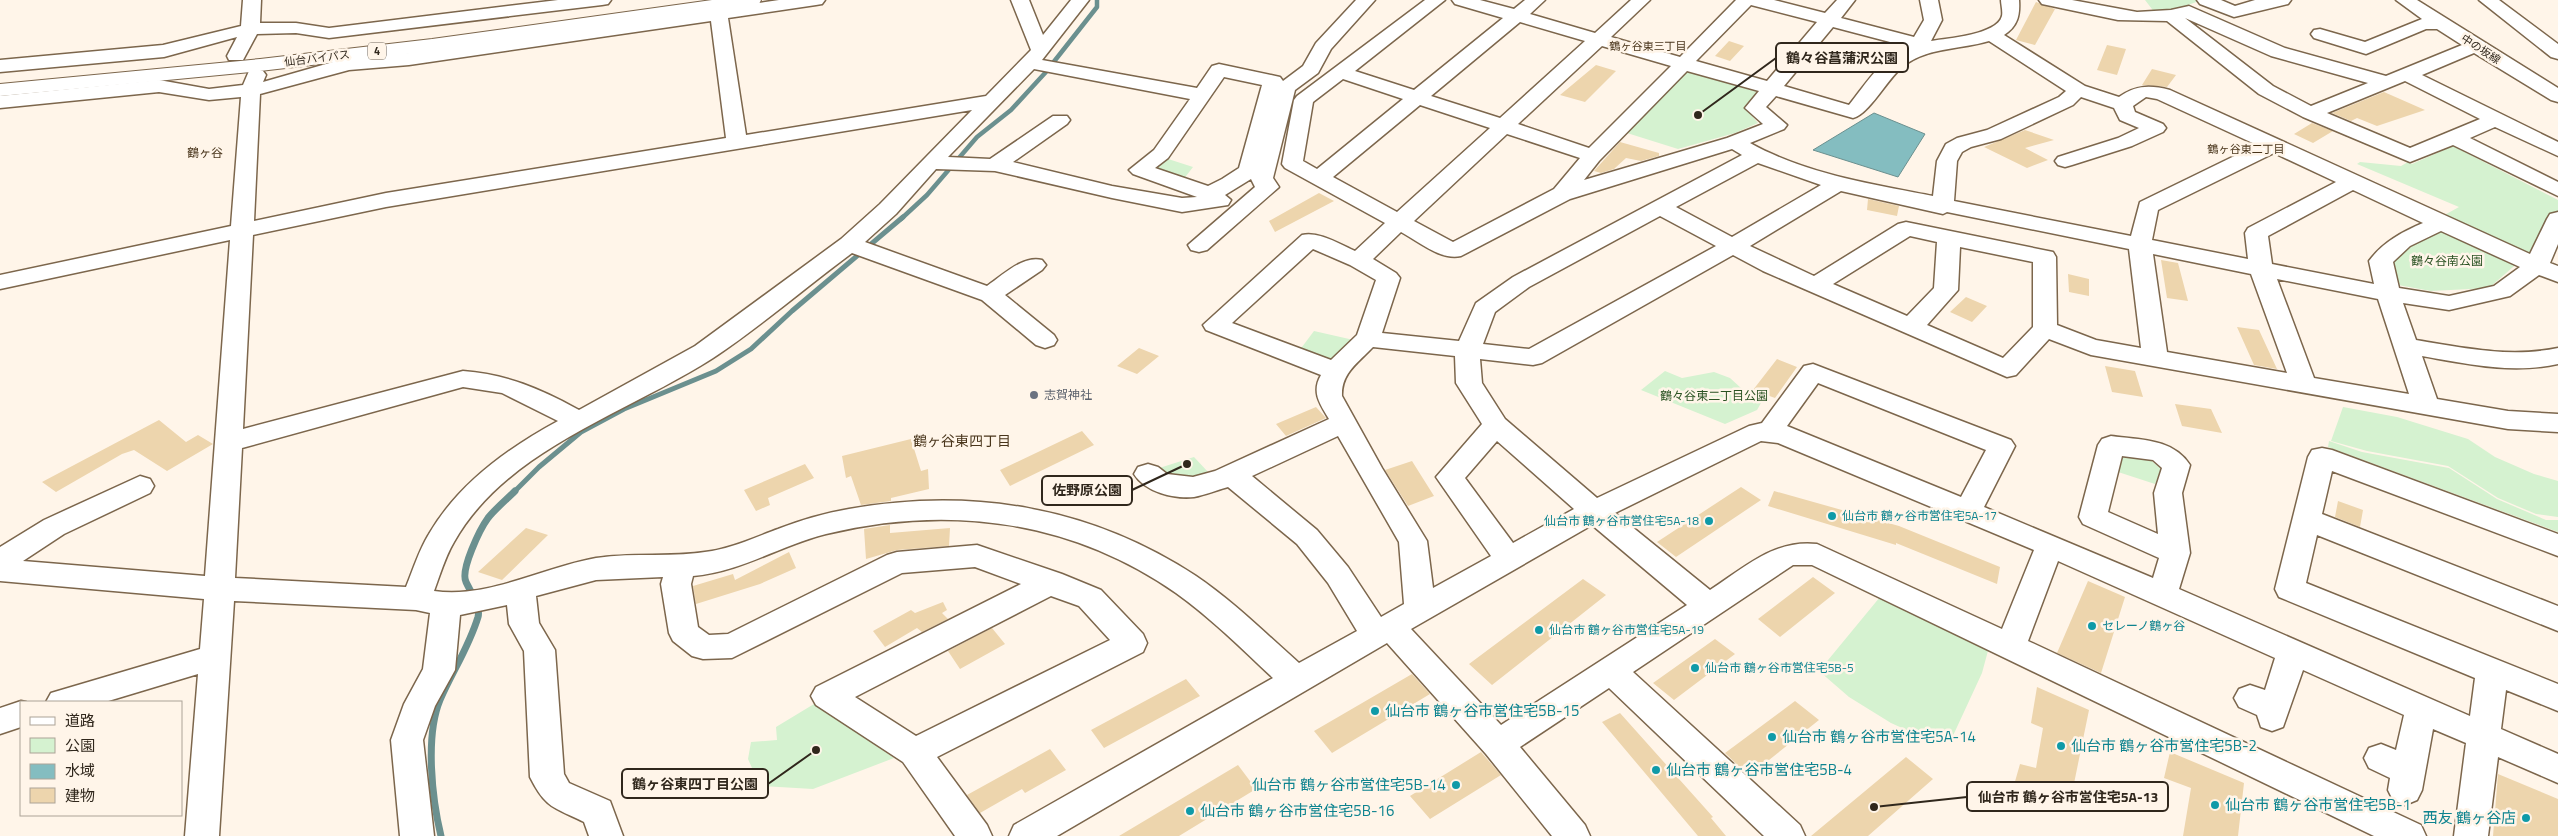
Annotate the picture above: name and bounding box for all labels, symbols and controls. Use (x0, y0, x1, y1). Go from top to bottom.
street label: 中の坂線 (2458, 30, 2504, 68)
district label: 鶴ヶ谷東三丁目 (1610, 38, 1687, 54)
road number: 4 (368, 42, 386, 59)
callout: 鶴々谷菖蒲沢公園 (1776, 43, 1908, 72)
street label: 仙台バイパス (283, 46, 351, 70)
text: 鶴々谷菖蒲沢公園 (1786, 47, 1898, 68)
district label: 鶴ヶ谷東二丁目 (2208, 141, 2285, 157)
district label: 鶴ヶ谷 (187, 143, 223, 162)
park label: 鶴々谷南公園 (2411, 251, 2483, 270)
place label: 志賀神社 (1044, 385, 1092, 404)
park label: 鶴々谷東二丁目公園 (1660, 386, 1768, 405)
marker: 志賀神社 (1028, 389, 1040, 401)
district label: 鶴ヶ谷東四丁目 (913, 430, 1011, 451)
callout: 佐野原公園 (1042, 476, 1132, 505)
text: 佐野原公園 (1052, 479, 1122, 500)
place label: 仙台市 鶴ヶ谷市営住宅5A-17 (1842, 506, 1997, 525)
marker: 仙台市 鶴ヶ谷市営住宅5A-17 (1826, 510, 1838, 522)
place label: 仙台市 鶴ヶ谷市営住宅5A-18 (1544, 511, 1699, 530)
marker: 仙台市 鶴ヶ谷市営住宅5A-18 (1703, 515, 1715, 527)
place label: セレーノ鶴ヶ谷 (2102, 616, 2185, 635)
place label: 仙台市 鶴ヶ谷市営住宅5A-19 (1549, 620, 1704, 639)
marker: セレーノ鶴ヶ谷 (2086, 620, 2098, 632)
marker: 仙台市 鶴ヶ谷市営住宅5A-19 (1533, 624, 1545, 636)
place label: 仙台市 鶴ヶ谷市営住宅5B-5 (1705, 658, 1854, 677)
marker: 仙台市 鶴ヶ谷市営住宅5B-5 (1689, 662, 1701, 674)
place label: 仙台市 鶴ヶ谷市営住宅5B-15 (1385, 699, 1579, 722)
legend (20, 701, 182, 816)
marker: 仙台市 鶴ヶ谷市営住宅5B-15 (1369, 705, 1381, 717)
text: 道路 (65, 709, 95, 732)
place label: 仙台市 鶴ヶ谷市営住宅5A-14 (1782, 725, 1976, 748)
marker: 仙台市 鶴ヶ谷市営住宅5A-14 (1766, 731, 1778, 743)
text: 公園 (65, 734, 95, 757)
place label: 仙台市 鶴ヶ谷市営住宅5B-2 (2071, 734, 2257, 757)
marker: 仙台市 鶴ヶ谷市営住宅5B-2 (2055, 740, 2067, 752)
place label: 仙台市 鶴ヶ谷市営住宅5B-4 (1666, 758, 1852, 781)
text: 水域 (65, 759, 95, 782)
marker: 仙台市 鶴ヶ谷市営住宅5B-4 (1650, 764, 1662, 776)
callout: 鶴ヶ谷東四丁目公園 (622, 769, 768, 798)
text: 鶴ヶ谷東四丁目公園 (632, 773, 758, 794)
place label: 仙台市 鶴ヶ谷市営住宅5B-14 (1252, 773, 1446, 796)
marker: 仙台市 鶴ヶ谷市営住宅5B-14 (1450, 779, 1462, 791)
callout: 仙台市 鶴ヶ谷市営住宅5A-13 (1967, 782, 2168, 811)
text: 建物 (65, 784, 95, 807)
text: 仙台市 鶴ヶ谷市営住宅5A-13 (1978, 786, 2158, 807)
place label: 仙台市 鶴ヶ谷市営住宅5B-1 (2225, 793, 2411, 816)
place label: 仙台市 鶴ヶ谷市営住宅5B-16 (1200, 799, 1394, 822)
marker: 仙台市 鶴ヶ谷市営住宅5B-1 (2209, 799, 2221, 811)
marker: 仙台市 鶴ヶ谷市営住宅5B-16 (1184, 805, 1196, 817)
place label: 西友 鶴ヶ谷店 (2423, 806, 2516, 829)
marker: 西友 鶴ヶ谷店 (2520, 812, 2532, 824)

